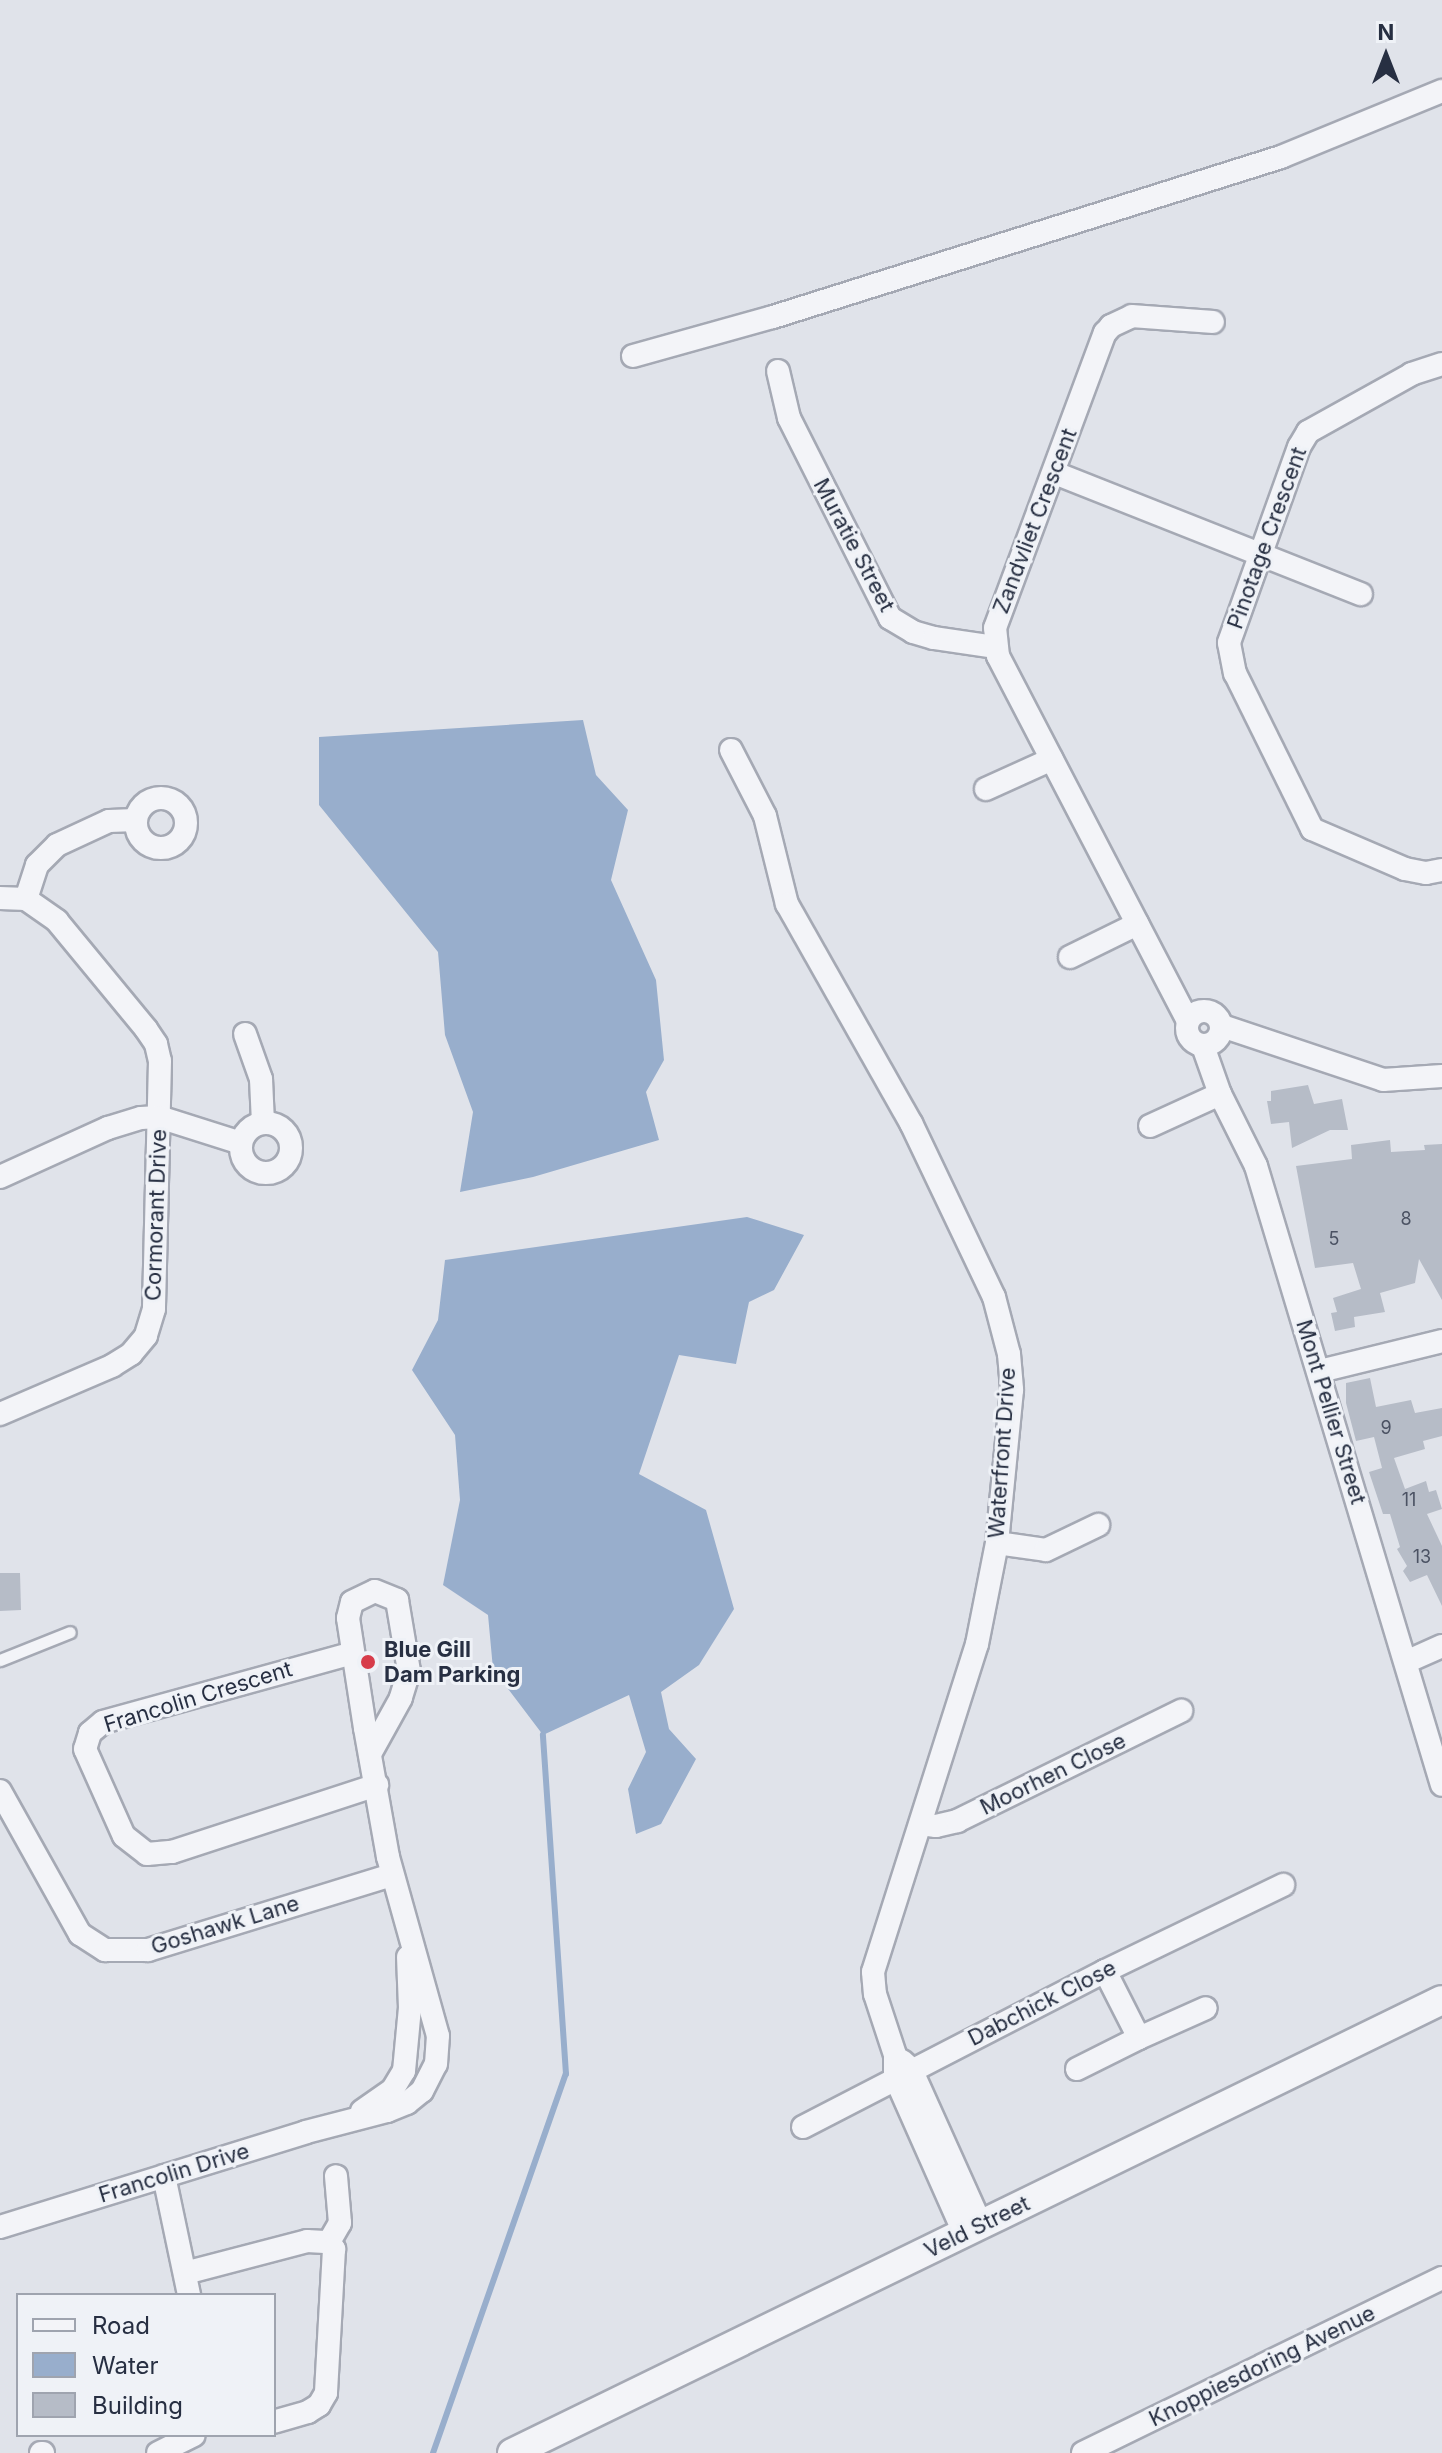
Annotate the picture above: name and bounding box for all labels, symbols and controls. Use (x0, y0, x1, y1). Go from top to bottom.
north arrow (1346, 16, 1426, 96)
text: N (1378, 19, 1394, 45)
street label: Zandvliet Crescent (988, 425, 1082, 617)
street label: Pinotage Crescent (1222, 443, 1312, 633)
street label: Muratie Street (808, 474, 900, 616)
street label: Cormorant Drive (140, 1129, 172, 1301)
house number: 8 (1400, 1208, 1412, 1230)
house number: 5 (1329, 1228, 1339, 1250)
street label: Mont Pellier Street (1290, 1317, 1372, 1507)
street label: Waterfront Drive (983, 1367, 1021, 1539)
house number: 9 (1380, 1417, 1392, 1439)
house number: 11 (1402, 1489, 1416, 1511)
house number: 13 (1413, 1546, 1431, 1568)
place label: Blue Gill Dam Parking (384, 1636, 520, 1688)
marker: Blue Gill Dam Parking (359, 1653, 377, 1671)
street label: Francolin Crescent (101, 1656, 295, 1738)
street label: Moorhen Close (976, 1727, 1130, 1821)
street label: Goshawk Lane (148, 1890, 302, 1960)
street label: Dabchick Close (964, 1954, 1120, 2052)
street label: Francolin Drive (95, 2138, 253, 2208)
street label: Veld Street (920, 2190, 1034, 2264)
legend (16, 2293, 276, 2437)
street label: Knoppiesdoring Avenue (1145, 2300, 1379, 2432)
text: Road (92, 2311, 150, 2340)
text: Water (92, 2351, 159, 2380)
text: Building (92, 2391, 183, 2420)

